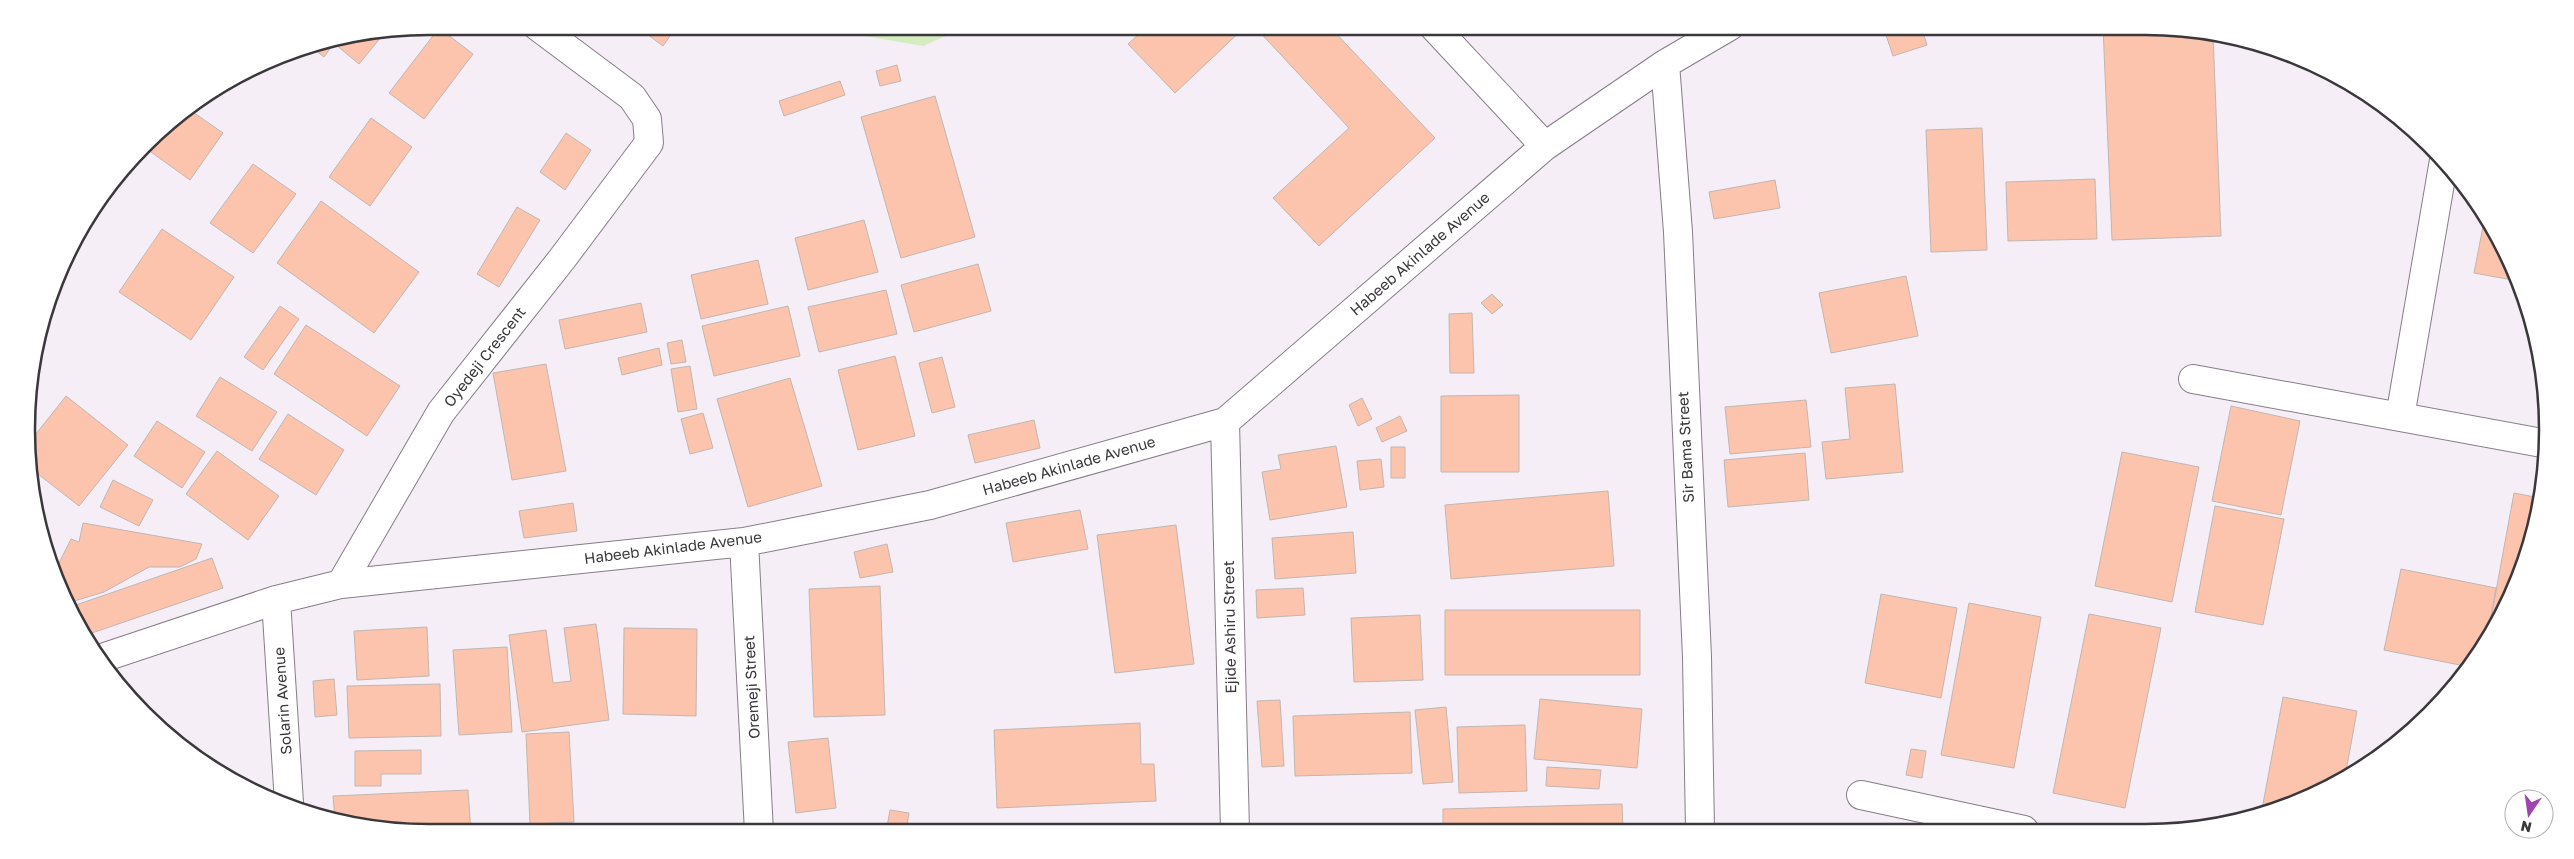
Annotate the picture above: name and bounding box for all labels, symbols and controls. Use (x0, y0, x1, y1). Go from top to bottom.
street label: Habeeb Akinlade Avenue (1346, 187, 1493, 319)
street label: Oyedeji Crescent (440, 303, 529, 410)
street label: Sir Bama Street (1673, 391, 1697, 503)
street label: Habeeb Akinlade Avenue (980, 432, 1158, 498)
street label: Habeeb Akinlade Avenue (583, 527, 763, 567)
street label: Ejide Ashiru Street (1219, 560, 1239, 694)
street label: Oremeji Street (739, 635, 763, 739)
street label: Solarin Avenue (269, 646, 295, 755)
north arrow (2504, 789, 2554, 839)
text: N (2519, 818, 2533, 837)

